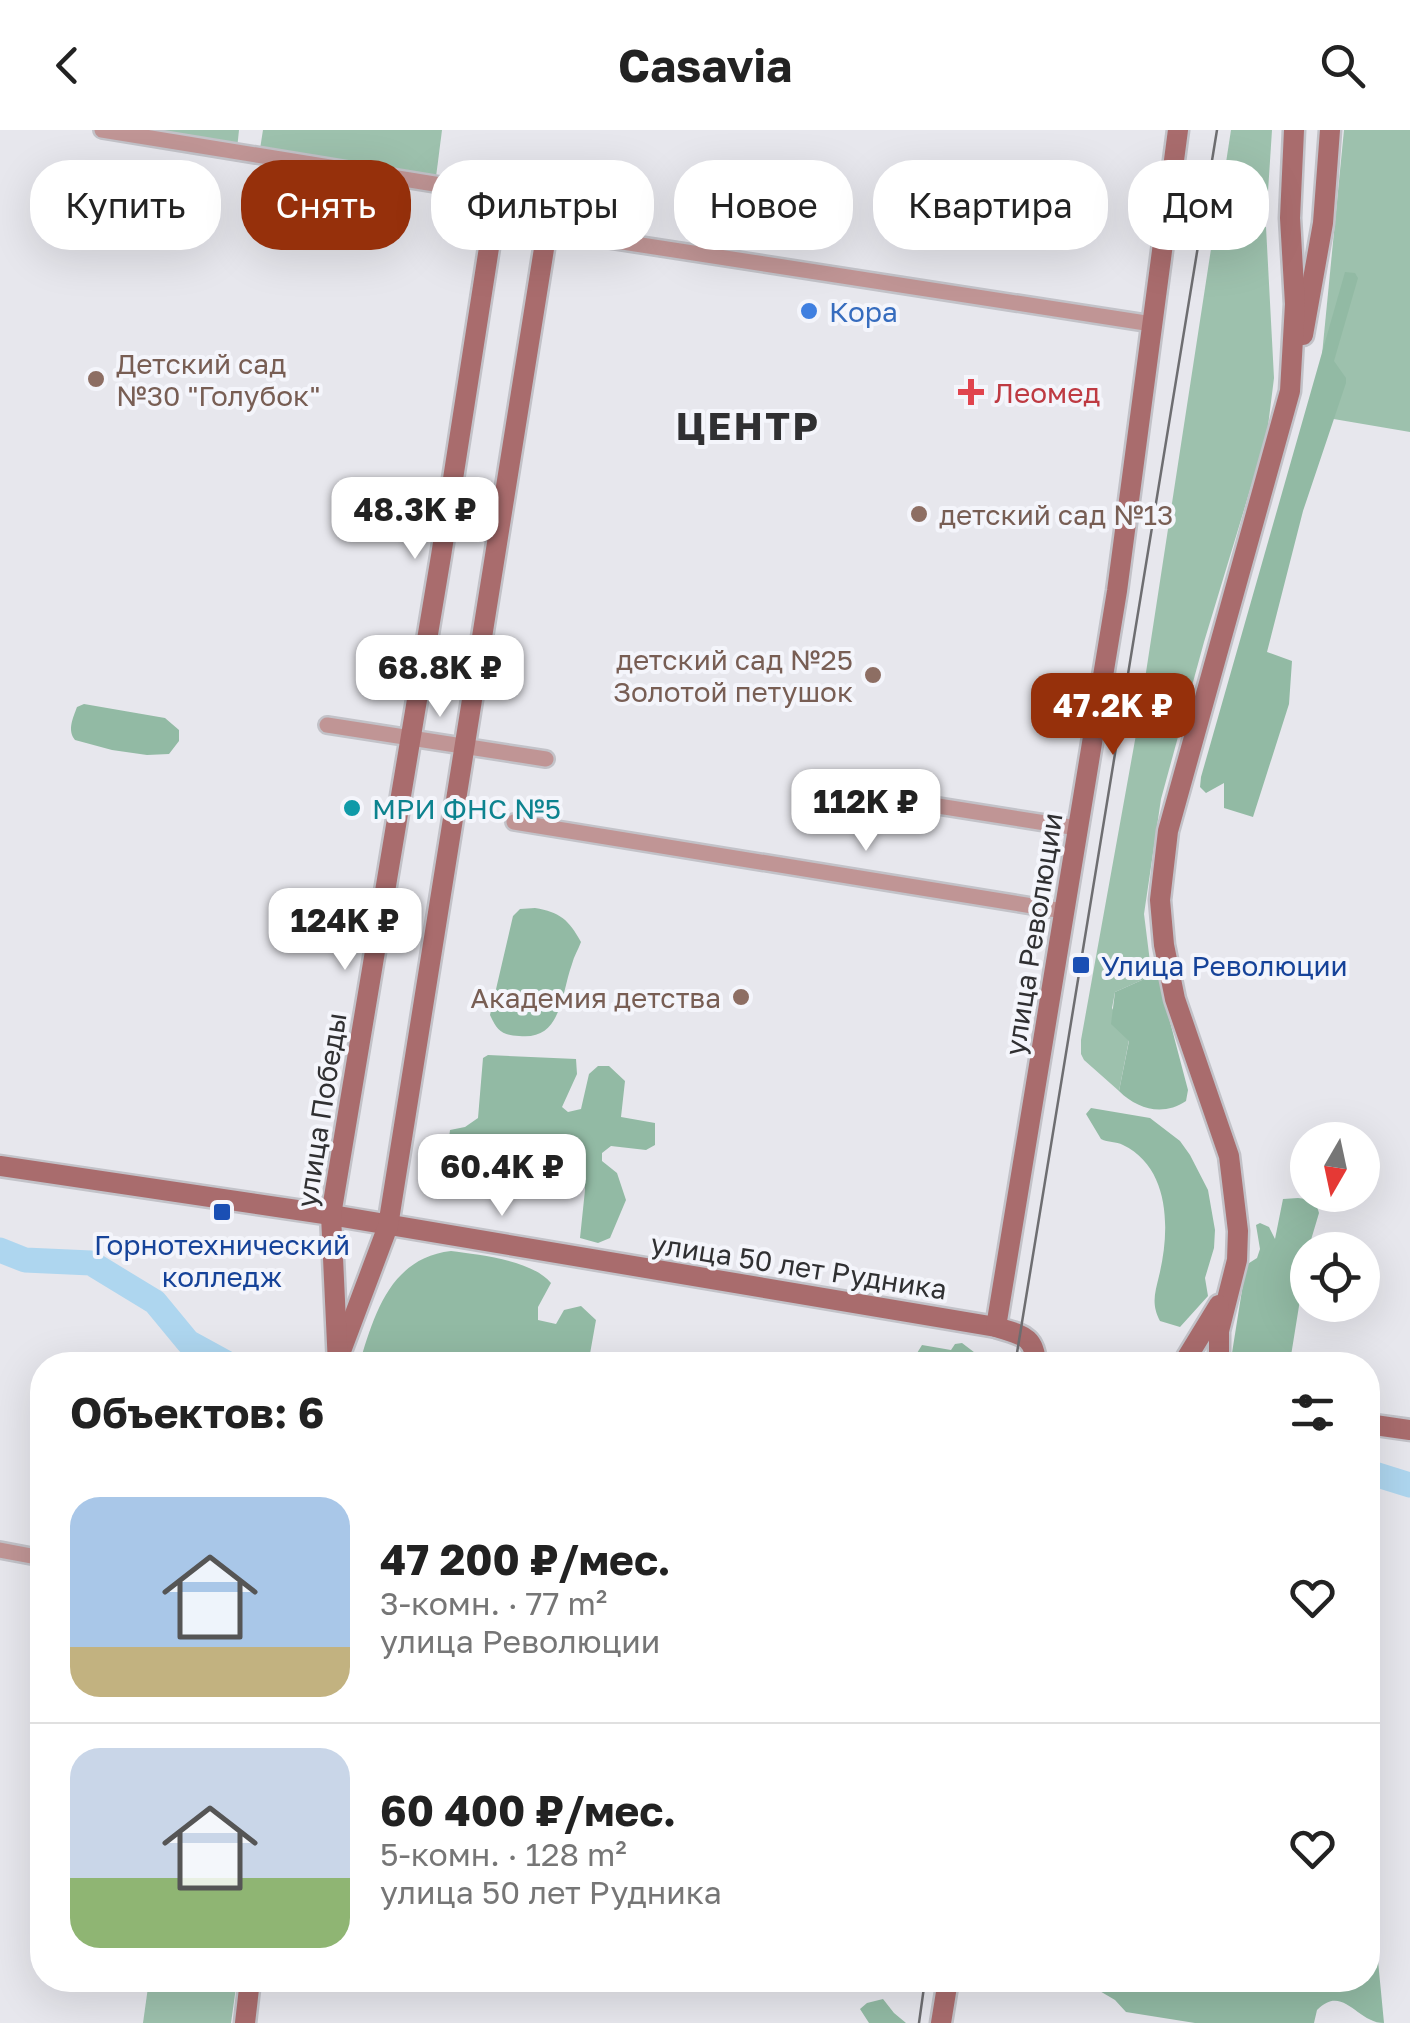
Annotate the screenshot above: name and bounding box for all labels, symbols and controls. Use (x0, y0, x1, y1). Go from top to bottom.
icon: back (40, 38, 95, 93)
text: Casavia (618, 38, 792, 92)
icon: search (1315, 38, 1370, 93)
chip: Купить (30, 160, 221, 250)
chip: Снять (241, 160, 411, 250)
chip: Фильтры (431, 160, 654, 250)
chip: Новое (674, 160, 853, 250)
chip: Квартира (873, 160, 1108, 250)
chip: Дом (1128, 160, 1269, 250)
place label: Кора (829, 295, 898, 328)
marker: Кора (798, 300, 820, 322)
place label: Детский сад №30 "Голубок" (116, 347, 321, 412)
marker: Детский сад №30 "Голубок" (85, 368, 107, 390)
place label: Леомед (994, 376, 1100, 409)
marker: Леомед (958, 379, 984, 405)
district label: ЦЕНТР (676, 403, 820, 448)
pin: 48.3K ₽ (323, 477, 507, 562)
text: 48.3K ₽ (353, 490, 477, 528)
place label: детский сад №13 (939, 498, 1174, 531)
marker: детский сад №13 (908, 503, 930, 525)
pin: 68.8K ₽ (348, 635, 532, 720)
place label: детский сад №25 Золотой петушок (613, 643, 853, 708)
text: 68.8K ₽ (378, 648, 502, 686)
marker: детский сад №25 Золотой петушок (862, 664, 884, 686)
pin: 47.2K ₽ (1021, 673, 1205, 758)
text: 47.2K ₽ (1053, 686, 1173, 724)
pin: 112K ₽ (785, 769, 947, 854)
text: 112K ₽ (813, 782, 919, 820)
place label: МРИ ФНС №5 (372, 792, 561, 825)
marker: МРИ ФНС №5 (341, 797, 363, 819)
street label: улица Революции (998, 810, 1068, 1058)
pin: 124K ₽ (264, 888, 426, 973)
text: 124K ₽ (291, 901, 399, 939)
place label: Улица Революции (1101, 949, 1348, 982)
marker: Улица Революции (1070, 954, 1092, 976)
place label: Академия детства (470, 981, 721, 1014)
marker: Академия детства (730, 986, 752, 1008)
street label: улица Победы (289, 1010, 353, 1210)
north arrow (1290, 1122, 1380, 1212)
map controls (1290, 1122, 1380, 1322)
pin: 60.4K ₽ (410, 1134, 594, 1219)
text: 60.4K ₽ (440, 1147, 564, 1185)
marker: Горнотехнический колледж (211, 1201, 233, 1223)
street label: улица 50 лет Рудника (649, 1226, 949, 1306)
place label: Горнотехнический колледж (94, 1228, 350, 1293)
button: locate (1290, 1232, 1380, 1322)
icon: filters (1285, 1385, 1340, 1440)
text: Объектов: 6 (70, 1387, 325, 1437)
text: 47 200 ₽/мес. (380, 1534, 671, 1584)
icon: home (150, 1537, 270, 1657)
icon: heart (1285, 1570, 1340, 1625)
text: 3-комн. · 77 m² (380, 1584, 607, 1622)
text: улица Революции (380, 1622, 660, 1660)
text: 60 400 ₽/мес. (380, 1785, 676, 1835)
icon: home (150, 1788, 270, 1908)
icon: heart (1285, 1821, 1340, 1876)
text: 5-комн. · 128 m² (380, 1835, 627, 1873)
text: улица 50 лет Рудника (380, 1873, 722, 1911)

